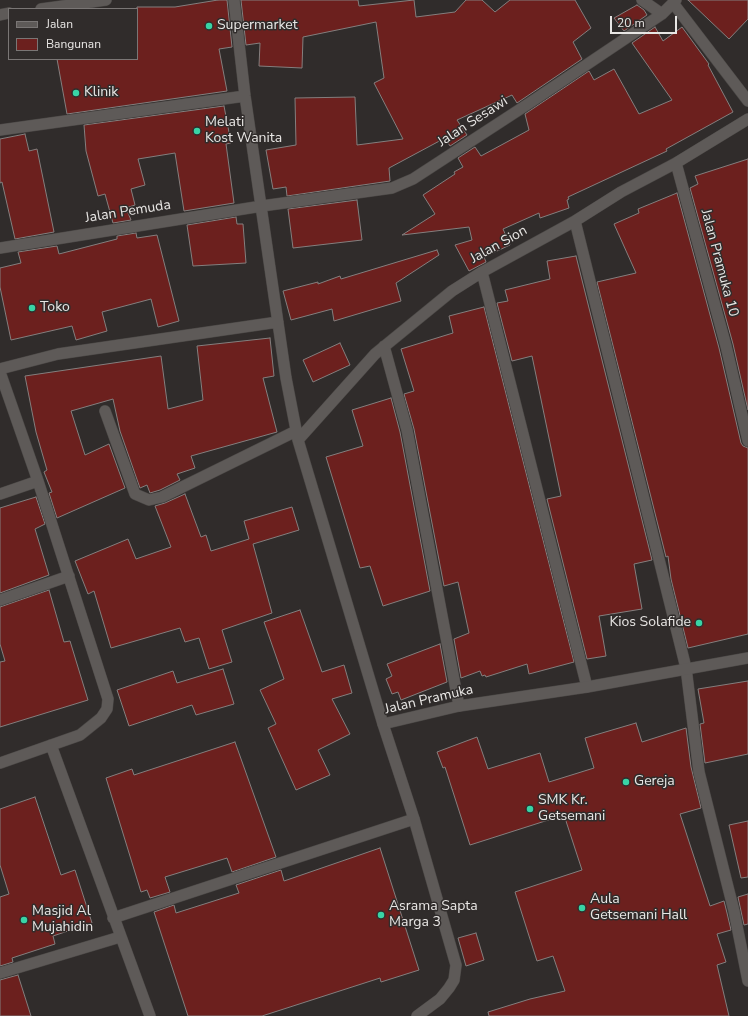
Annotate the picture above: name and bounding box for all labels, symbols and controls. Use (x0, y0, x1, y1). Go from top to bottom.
legend (8, 8, 138, 60)
scale bar (612, 8, 679, 34)
text: 20 m (617, 15, 645, 31)
text: Jalan (46, 16, 73, 32)
place label: Supermarket (217, 18, 298, 34)
marker: Supermarket (204, 21, 214, 31)
text: Bangunan (46, 36, 101, 52)
place label: Klinik (84, 85, 118, 101)
marker: Klinik (71, 88, 81, 98)
street label: Jalan Sesawi (435, 93, 511, 151)
place label: Melati Kost Wanita (205, 115, 282, 148)
marker: Melati Kost Wanita (192, 126, 202, 136)
street label: Jalan Pemuda (84, 197, 172, 227)
street label: Jalan Pramuka 10 (697, 207, 741, 319)
street label: Jalan Sion (468, 222, 530, 268)
place label: Toko (40, 300, 70, 316)
marker: Toko (27, 303, 37, 313)
place label: Kios Solafide (609, 615, 691, 631)
marker: Kios Solafide (694, 618, 704, 628)
street label: Jalan Pramuka (383, 682, 475, 718)
place label: Gereja (634, 774, 675, 790)
marker: Gereja (621, 777, 631, 787)
place label: SMK Kr. Getsemani (538, 793, 605, 826)
marker: SMK Kr. Getsemani (525, 804, 535, 814)
place label: Aula Getsemani Hall (590, 892, 687, 924)
place label: Asrama Sapta Marga 3 (389, 899, 478, 932)
marker: Aula Getsemani Hall (577, 903, 587, 913)
place label: Masjid Al Mujahidin (32, 904, 93, 936)
marker: Asrama Sapta Marga 3 (376, 910, 386, 920)
marker: Masjid Al Mujahidin (19, 915, 29, 925)

